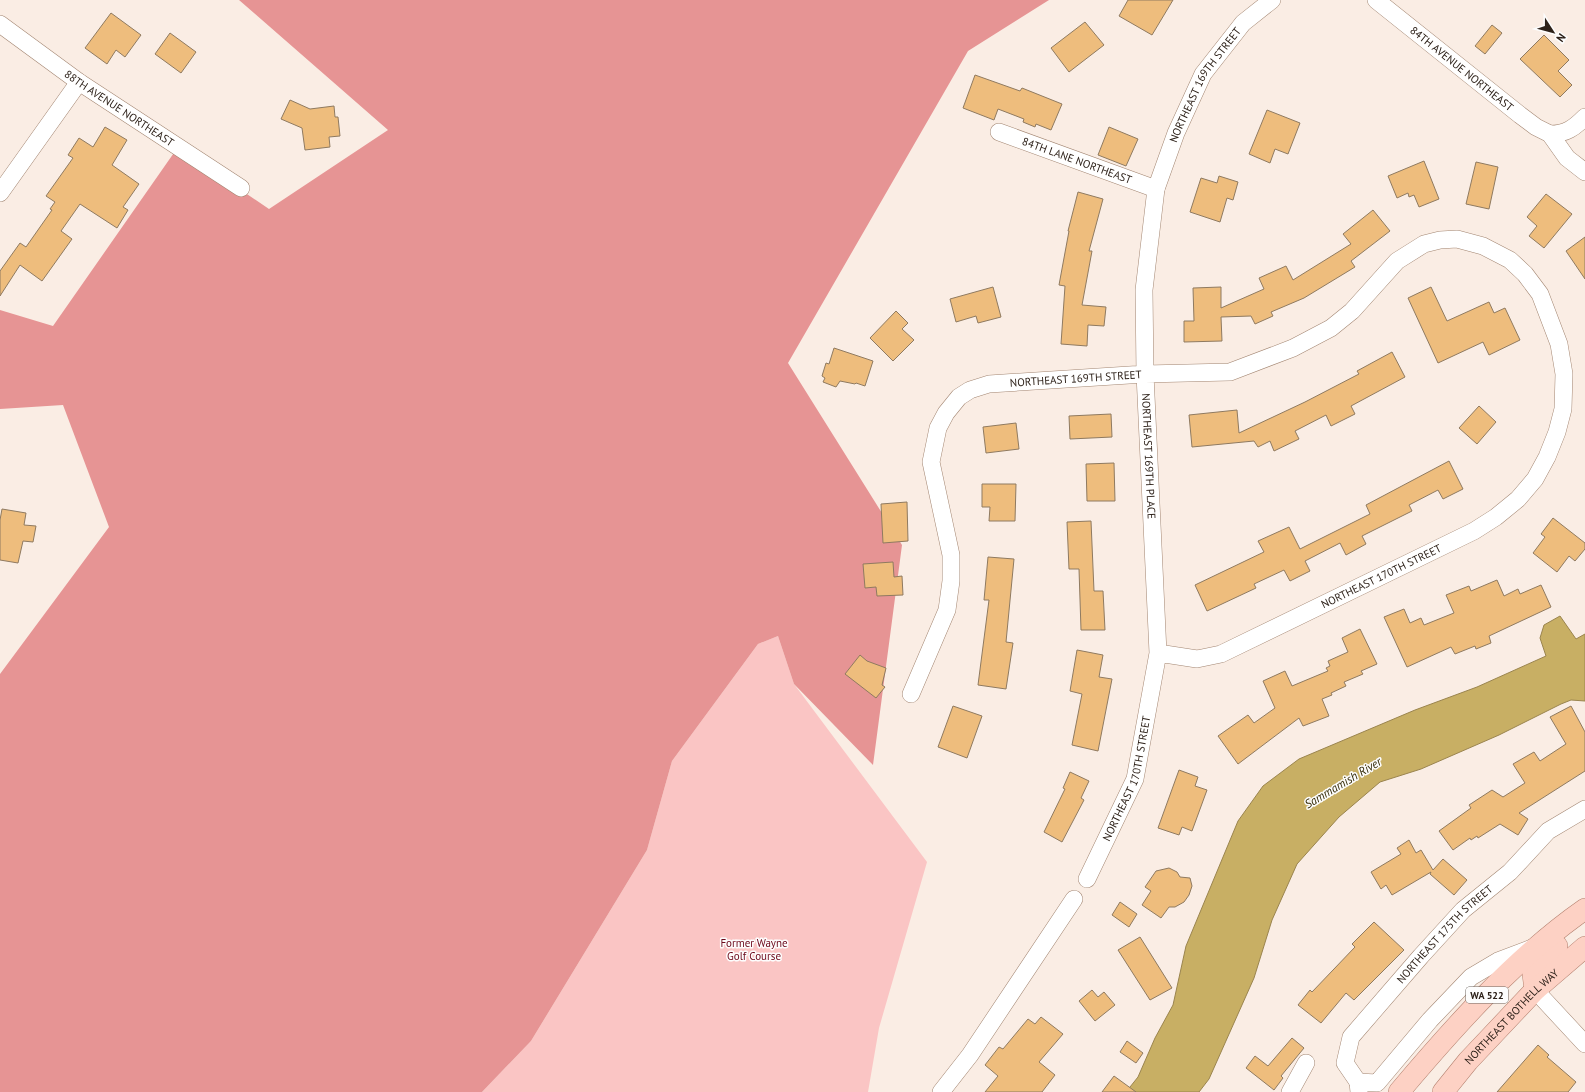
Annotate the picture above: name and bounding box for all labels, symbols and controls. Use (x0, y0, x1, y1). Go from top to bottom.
north arrow (1533, 12, 1573, 52)
street label: 84TH AVENUE NORTHEAST (1407, 23, 1516, 114)
street label: NORTHEAST 169TH STREET (1166, 24, 1244, 144)
text: N (1553, 31, 1569, 45)
street label: 88TH AVENUE NORTHEAST (62, 67, 177, 149)
street label: 84TH LANE NORTHEAST (1020, 134, 1134, 187)
street label: NORTHEAST 169TH STREET (1009, 367, 1142, 390)
street label: NORTHEAST 169TH PLACE (1139, 393, 1159, 520)
street label: NORTHEAST 170TH STREET (1319, 541, 1444, 611)
street label: NORTHEAST 170TH STREET (1099, 715, 1153, 843)
water label: Sammamish River (1302, 753, 1385, 811)
street label: NORTHEAST 175TH STREET (1394, 882, 1495, 986)
park label: Former Wayne Golf Course (720, 936, 788, 963)
street label: NORTHEAST BOTHELL WAY (1462, 965, 1562, 1067)
road number: WA 522 (1466, 987, 1508, 1003)

